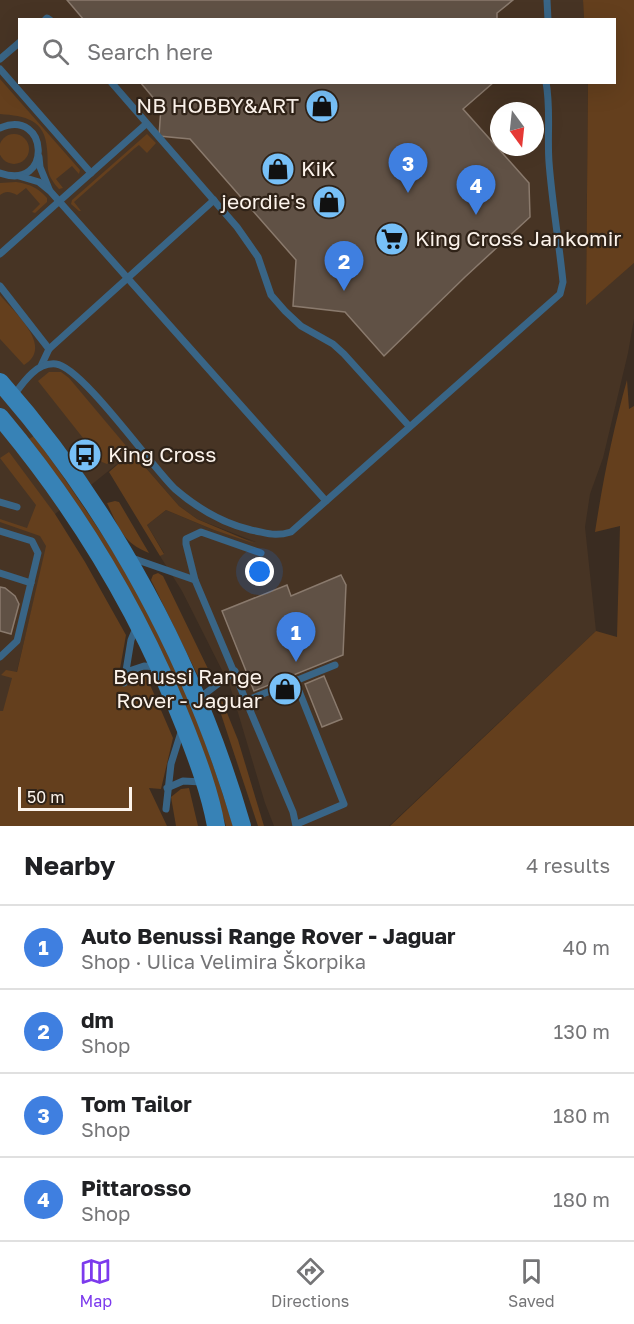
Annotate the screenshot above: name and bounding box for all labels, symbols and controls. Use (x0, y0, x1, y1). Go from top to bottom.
search box (18, 18, 616, 84)
icon: search (39, 35, 72, 68)
text: Search here (87, 38, 213, 65)
shop icon: NB HOBBY&ART (304, 88, 340, 124)
place label: NB HOBBY&ART (136, 92, 299, 118)
north arrow (490, 102, 544, 156)
pin: 3 (388, 144, 428, 193)
shop icon: KiK (260, 151, 296, 187)
place label: KiK (301, 155, 336, 181)
pin: 4 (456, 166, 496, 215)
shop icon: jeordie's (311, 184, 347, 220)
place label: jeordie's (220, 188, 306, 214)
supermarket icon: King Cross Jankomir (374, 221, 410, 257)
place label: King Cross Jankomir (415, 225, 621, 251)
pin: 2 (324, 242, 364, 291)
bus stop icon: King Cross (67, 437, 103, 473)
place label: King Cross (108, 441, 216, 467)
your location (245, 557, 274, 586)
pin: 1 (276, 612, 316, 662)
place label: Benussi Range Rover - Jaguar (113, 663, 262, 713)
shop icon: Benussi Range Rover - Jaguar (267, 671, 303, 707)
scale bar (18, 784, 132, 812)
text: 50 m (27, 787, 64, 807)
text: Nearby (24, 850, 115, 881)
text: 4 results (526, 853, 610, 877)
text: Auto Benussi Range Rover - Jaguar (81, 922, 456, 949)
text: 1 (38, 935, 49, 959)
text: 40 m (563, 935, 610, 959)
text: Shop · Ulica Velimira Škorpika (81, 949, 366, 973)
text: dm (81, 1006, 114, 1033)
text: 2 (37, 1019, 50, 1043)
text: 130 m (554, 1019, 610, 1043)
text: Shop (81, 1033, 130, 1057)
text: Tom Tailor (81, 1090, 192, 1117)
text: 3 (37, 1103, 50, 1127)
text: 180 m (553, 1103, 610, 1127)
text: Shop (81, 1117, 130, 1141)
text: Pittarosso (81, 1174, 191, 1201)
text: 4 (37, 1187, 50, 1211)
text: 180 m (553, 1187, 610, 1211)
text: Shop (81, 1201, 130, 1225)
tab: Map (79, 1255, 112, 1311)
tab: Directions (271, 1255, 349, 1311)
tab: Saved (508, 1255, 555, 1311)

